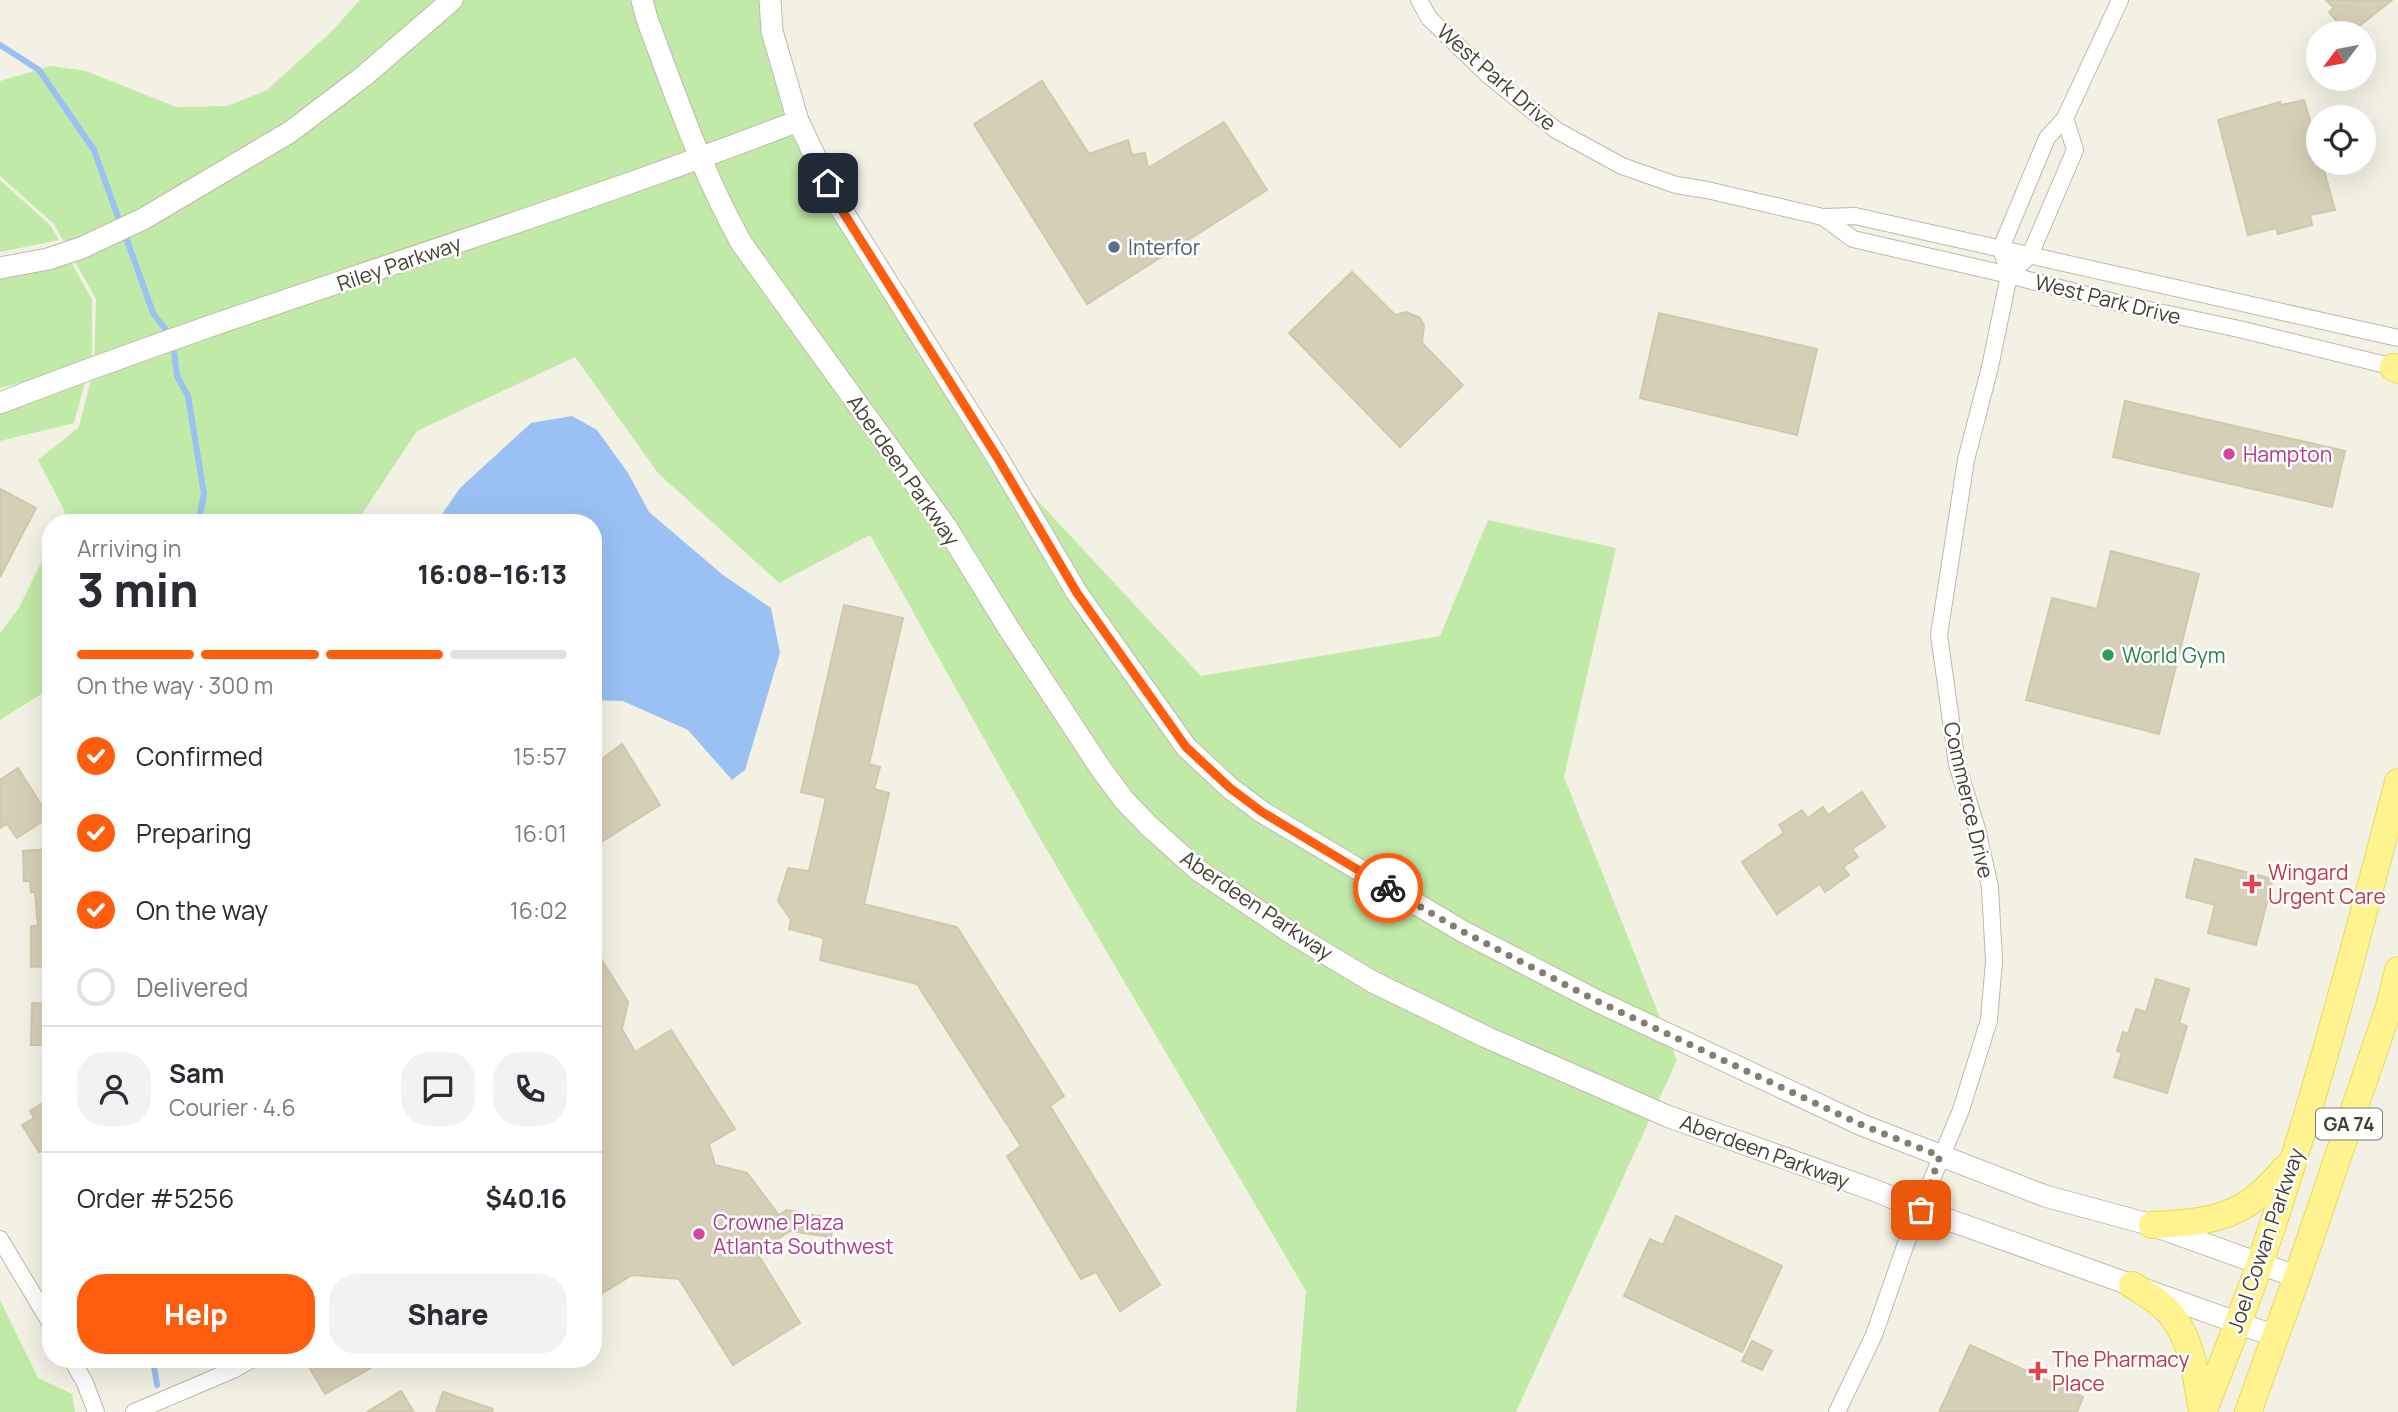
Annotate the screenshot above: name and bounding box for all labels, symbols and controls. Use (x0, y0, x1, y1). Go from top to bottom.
street label: West Park Drive (1431, 17, 1563, 137)
north arrow (2306, 21, 2376, 91)
map controls (2306, 21, 2376, 175)
button: locate (2306, 105, 2376, 175)
pin (798, 153, 858, 213)
icon: home (809, 164, 847, 202)
street label: Riley Parkway (333, 229, 465, 297)
place label: Interfor (1128, 233, 1201, 261)
marker: Interfor (1106, 239, 1122, 255)
street label: West Park Drive (2032, 267, 2184, 331)
street label: Aberdeen Parkway (841, 389, 967, 551)
place label: Hampton (2243, 440, 2332, 468)
marker: Hampton (2221, 446, 2237, 462)
text: Arriving in (77, 532, 182, 564)
text: 16:08–16:13 (418, 556, 567, 592)
text: 3 min (77, 558, 198, 621)
place label: World Gym (2122, 641, 2226, 669)
marker: World Gym (2100, 647, 2116, 663)
text: On the way · 300 m (77, 669, 273, 701)
street label: Commerce Drive (1937, 719, 2001, 881)
icon: check (77, 737, 115, 775)
text: Confirmed (136, 738, 263, 774)
text: 15:57 (513, 740, 567, 772)
icon: check (77, 814, 115, 852)
text: Preparing (136, 815, 252, 851)
text: 16:01 (514, 817, 567, 849)
street label: Aberdeen Parkway (1175, 844, 1339, 966)
courier (1353, 853, 1423, 923)
place label: Wingard Urgent Care (2268, 858, 2386, 910)
icon: bike (1369, 869, 1407, 907)
marker: Wingard Urgent Care (2242, 874, 2262, 894)
icon: check (77, 891, 115, 929)
text: On the way (136, 892, 268, 928)
text: 16:02 (510, 894, 567, 926)
text: Delivered (136, 969, 248, 1005)
button: person (77, 1052, 151, 1126)
button: chat (401, 1052, 475, 1126)
button: phone (493, 1052, 567, 1126)
text: Sam (169, 1055, 224, 1091)
text: Courier · 4.6 (169, 1091, 296, 1123)
street label: Aberdeen Parkway (1676, 1107, 1854, 1195)
road number: GA 74 (2316, 1108, 2382, 1140)
street label: Joel Cowan Parkway (2220, 1144, 2310, 1336)
text: Order #5256 (77, 1180, 234, 1216)
text: $40.16 (485, 1180, 567, 1216)
pin (1891, 1180, 1951, 1240)
icon: bag (1902, 1191, 1940, 1229)
place label: Crowne Plaza Atlanta Southwest (713, 1208, 894, 1260)
marker: Crowne Plaza Atlanta Southwest (691, 1226, 707, 1242)
button: Help (77, 1274, 315, 1354)
button: Share (329, 1274, 567, 1354)
place label: The Pharmacy Place (2052, 1345, 2190, 1397)
marker: The Pharmacy Place (2030, 1363, 2046, 1379)

